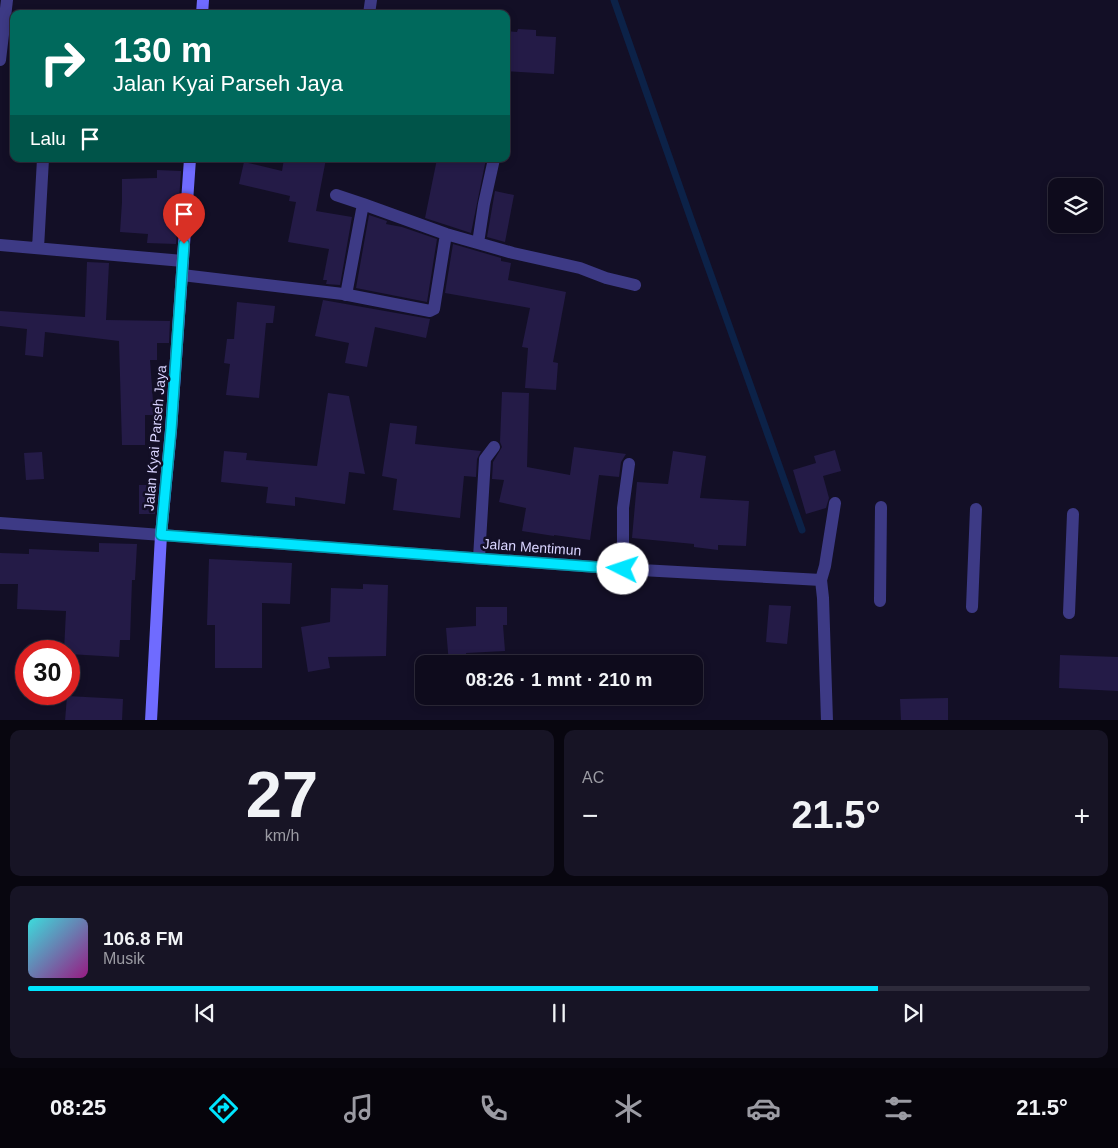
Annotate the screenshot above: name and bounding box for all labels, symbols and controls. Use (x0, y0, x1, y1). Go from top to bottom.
icon: right (30, 30, 95, 95)
text: 130 m (113, 30, 212, 69)
text: Jalan Kyai Parseh Jaya (113, 71, 343, 96)
icon: arrive (76, 125, 104, 153)
text: Lalu (30, 128, 66, 149)
map controls (1048, 178, 1103, 233)
button: layers (1048, 178, 1103, 233)
pin (163, 193, 205, 244)
icon: arrive (170, 200, 198, 228)
street label: Jalan Kyai Parseh Jaya (141, 364, 169, 512)
street label: Jalan Mentimun (482, 536, 582, 558)
position arrow (596, 542, 648, 594)
speed limit sign: 30 (15, 640, 80, 705)
text: 08:26 · 1 mnt · 210 m (466, 669, 652, 690)
text: 27 (246, 758, 318, 831)
text: AC (582, 769, 604, 786)
text: 21.5° (791, 794, 881, 836)
text: − (582, 800, 598, 831)
text: + (1074, 800, 1090, 831)
text: km/h (265, 827, 299, 844)
text: 106.8 FM (103, 928, 183, 949)
text: Musik (103, 950, 145, 967)
icon: previous (191, 999, 219, 1027)
icon: pause (545, 999, 573, 1027)
icon: next (899, 999, 927, 1027)
icon: directions (206, 1091, 241, 1126)
icon: music (341, 1091, 376, 1126)
icon: phone (476, 1091, 511, 1126)
icon: climate (611, 1091, 646, 1126)
icon: car (746, 1091, 781, 1126)
icon: filters (881, 1091, 916, 1126)
text: 08:25 (50, 1095, 106, 1120)
text: 21.5° (1016, 1095, 1068, 1120)

